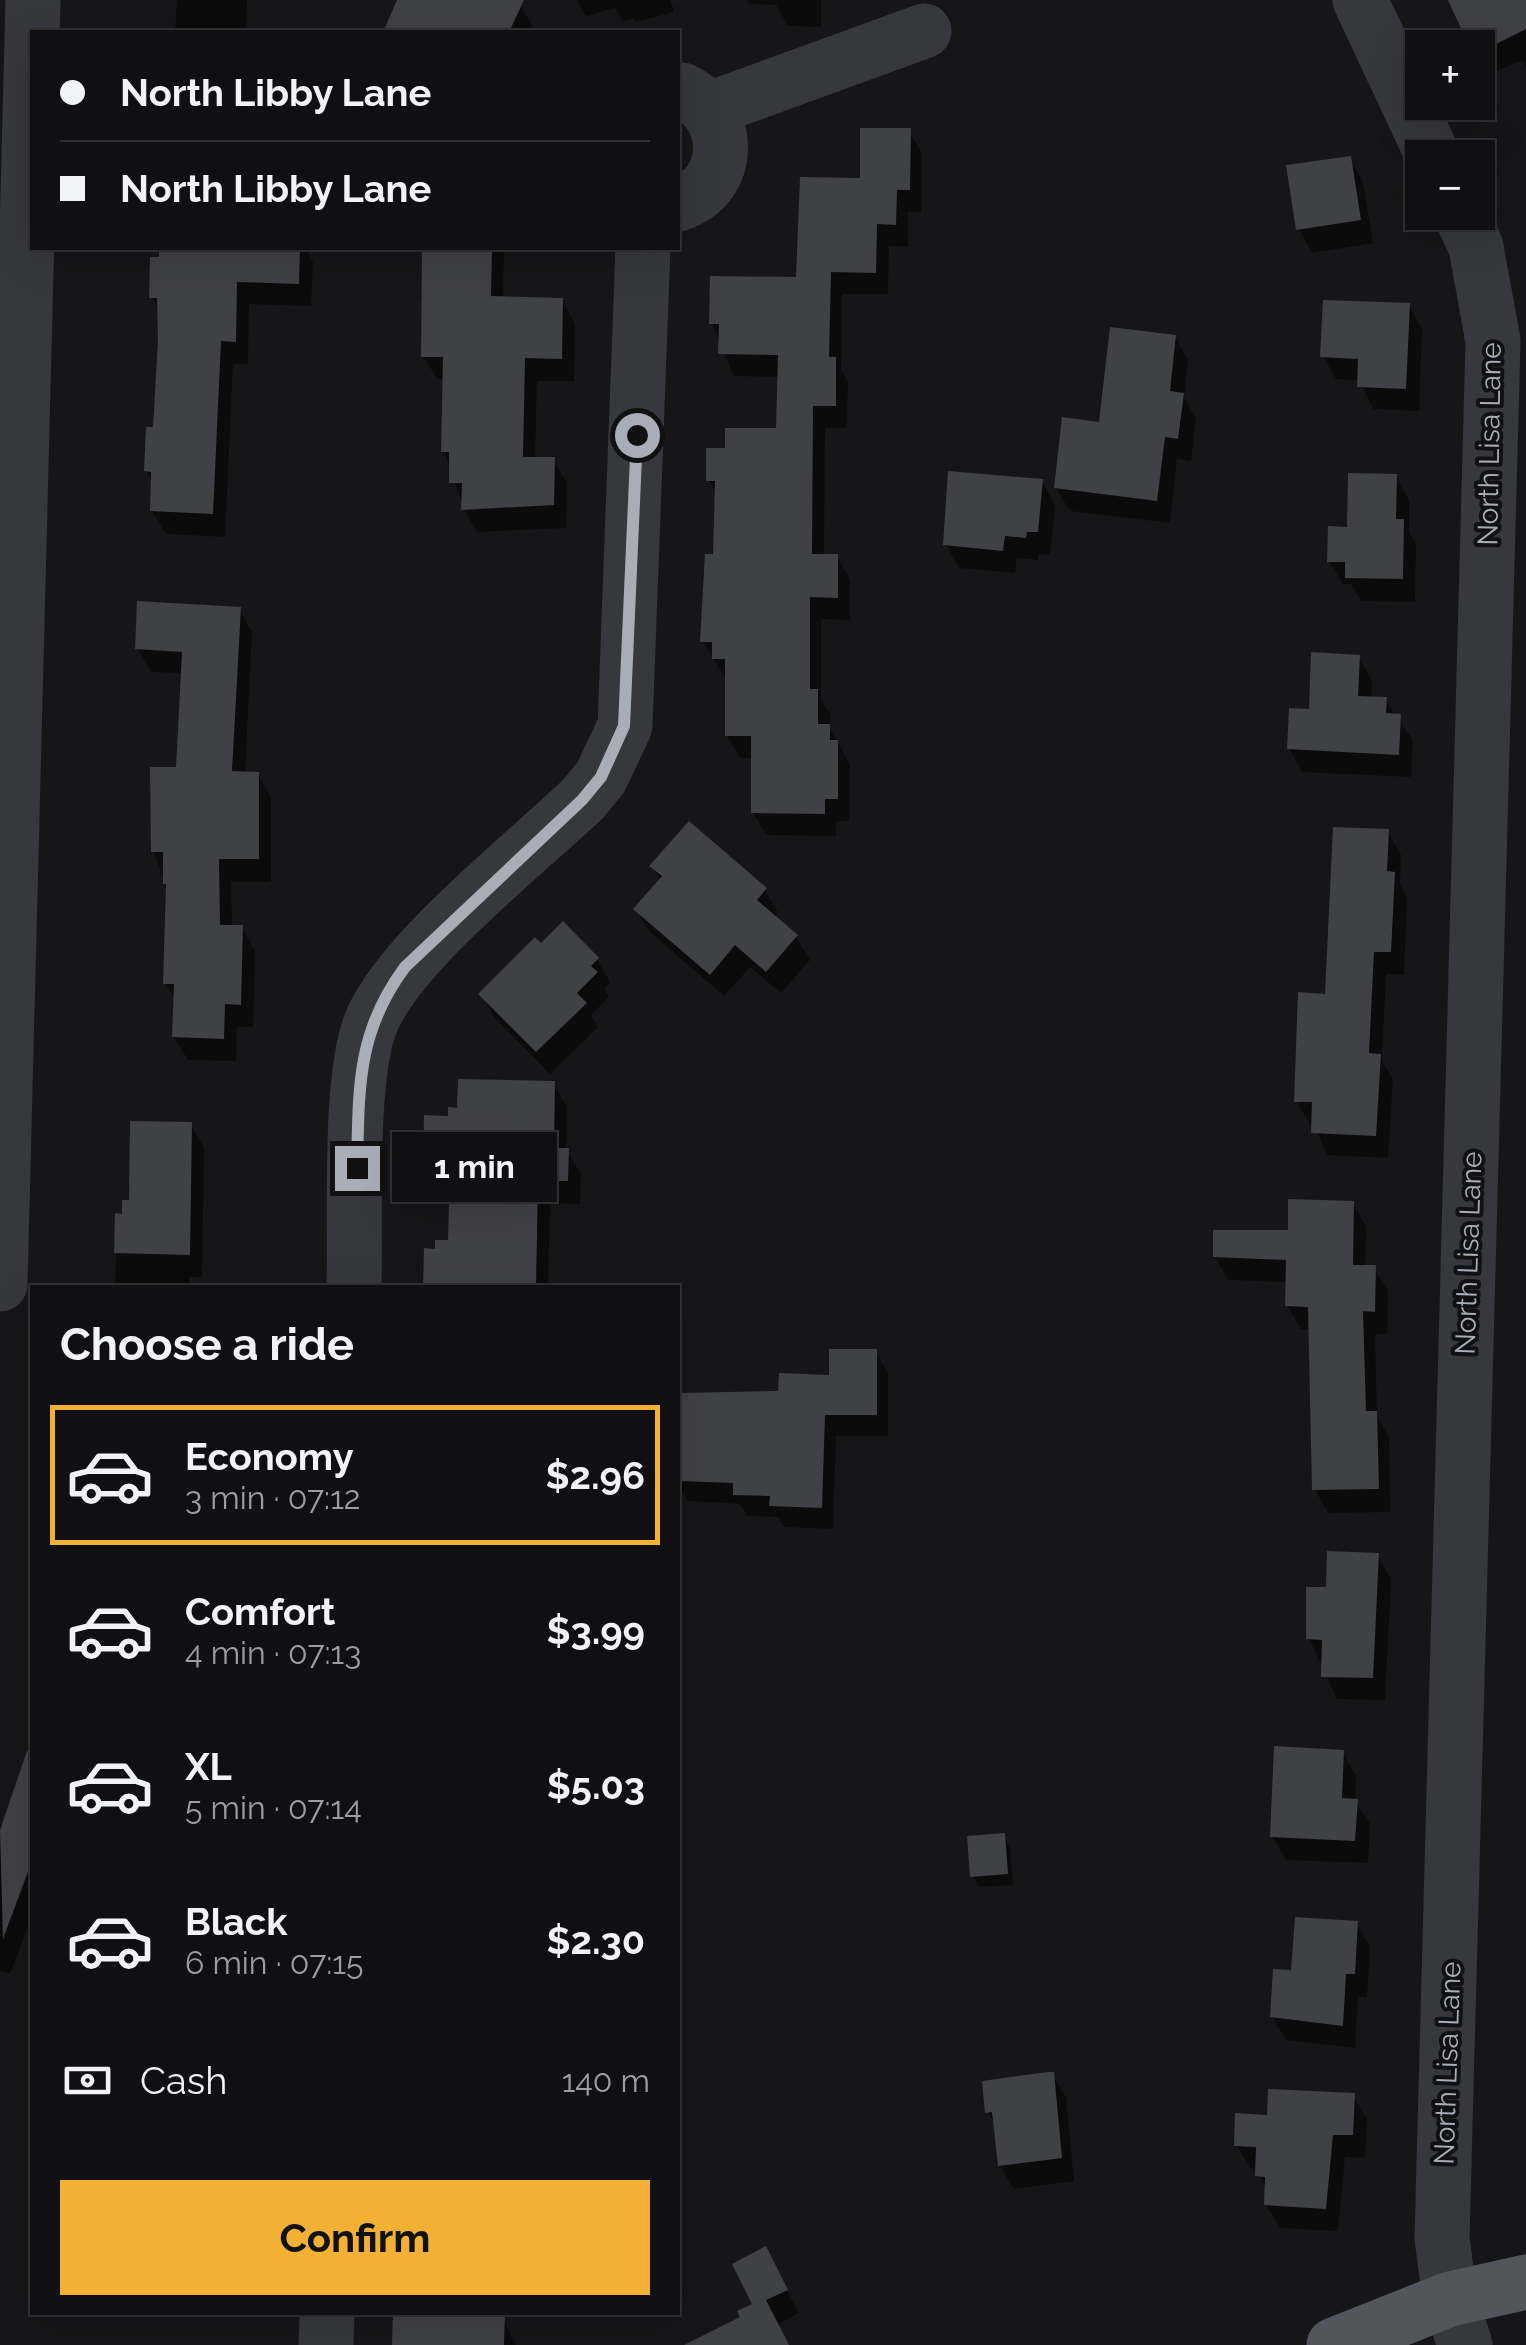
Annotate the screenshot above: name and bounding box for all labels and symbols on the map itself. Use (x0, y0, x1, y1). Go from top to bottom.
street label: North Lisa Lane (1471, 342, 1508, 546)
route start (615, 413, 660, 458)
callout: 1 min (392, 1133, 557, 1203)
route end (335, 1146, 380, 1191)
street label: North Lisa Lane (1448, 1151, 1489, 1355)
street label: North Lisa Lane (1427, 1961, 1468, 2165)

